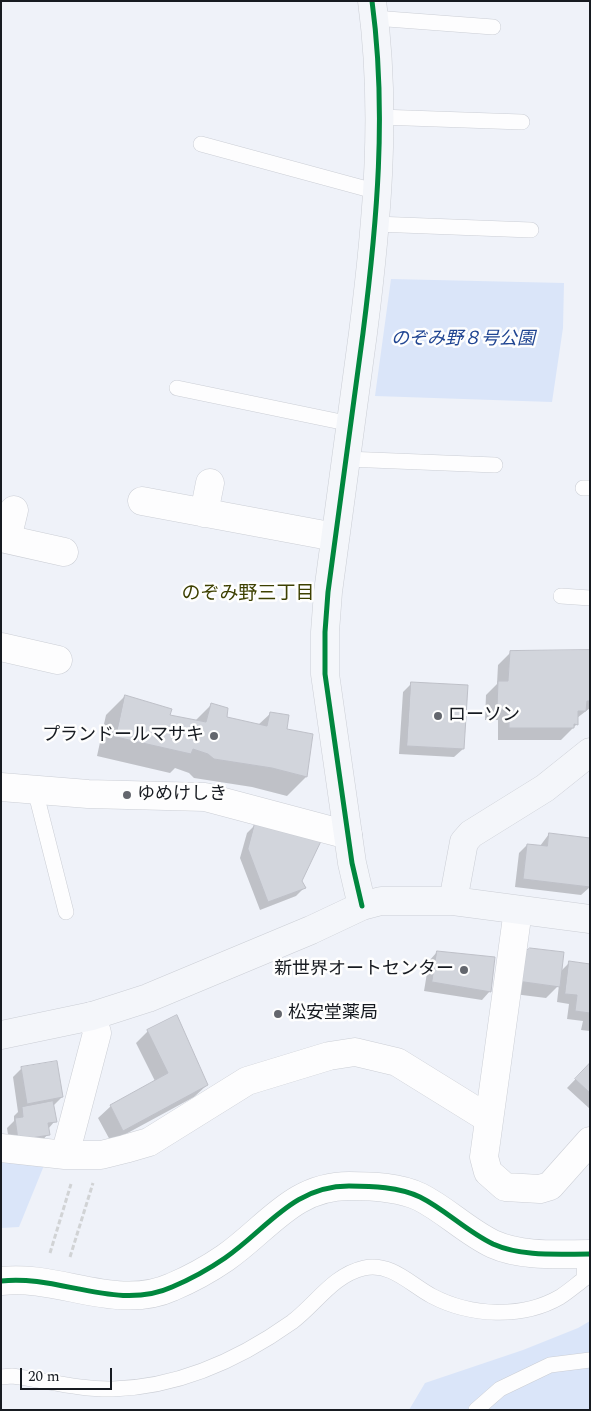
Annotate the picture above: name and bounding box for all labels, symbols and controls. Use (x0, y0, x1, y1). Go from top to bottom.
park label: のぞみ野８号公園 (391, 329, 535, 351)
district label: のぞみ野三丁目 (182, 584, 314, 606)
place label: ローソン (448, 705, 520, 727)
marker: ローソン (432, 710, 444, 722)
place label: プランドールマサキ (42, 725, 204, 747)
marker: プランドールマサキ (208, 730, 220, 742)
place label: ゆめけしき (137, 784, 227, 806)
marker: ゆめけしき (121, 789, 133, 801)
place label: 新世界オートセンター (274, 959, 454, 981)
marker: 新世界オートセンター (458, 964, 470, 976)
place label: 松安堂薬局 (288, 1003, 378, 1025)
marker: 松安堂薬局 (272, 1008, 284, 1020)
scale bar (22, 1358, 115, 1390)
text: 20 m (28, 1365, 60, 1388)

